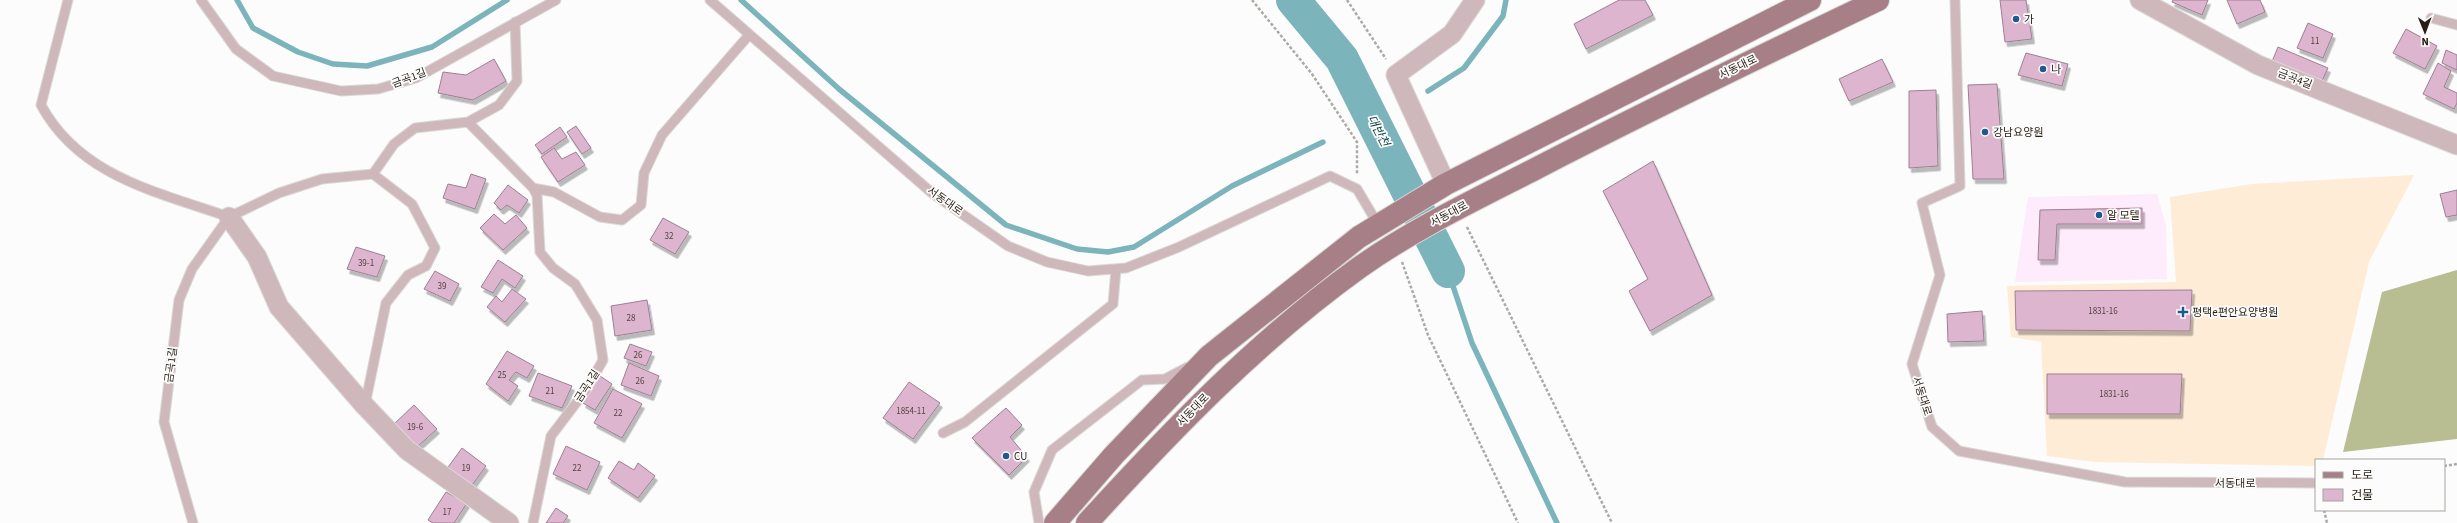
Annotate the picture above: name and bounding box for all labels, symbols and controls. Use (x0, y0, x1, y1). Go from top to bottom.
place label: 가 (2024, 12, 2034, 27)
north arrow (2405, 12, 2445, 52)
marker: 가 (2011, 14, 2021, 24)
text: N (2421, 34, 2429, 49)
house number: 11 (2311, 35, 2319, 48)
street label: 서동대로 (1717, 51, 1759, 83)
place label: 나 (2051, 62, 2061, 77)
marker: 나 (2038, 64, 2048, 74)
street label: 금곡1길 (390, 65, 428, 91)
street label: 금곡4길 (2276, 66, 2314, 92)
water label: 대반천 (1363, 112, 1394, 151)
place label: 강남요양원 (1993, 125, 2044, 140)
marker: 강남요양원 (1980, 127, 1990, 137)
street label: 서동대로 (924, 183, 966, 219)
street label: 서동대로 (1428, 198, 1470, 230)
place label: 알 모텔 (2107, 208, 2140, 223)
marker: 알 모텔 (2094, 210, 2104, 220)
house number: 32 (665, 230, 674, 243)
house number: 39-1 (358, 257, 374, 270)
house number: 39 (438, 280, 447, 293)
house number: 1831-16 (2088, 305, 2118, 318)
place label: 평택e편안요양병원 (2192, 305, 2278, 320)
marker: 평택e편안요양병원 (2177, 306, 2189, 318)
house number: 28 (627, 312, 636, 325)
street label: 금곡1길 (161, 346, 181, 384)
house number: 26 (634, 349, 643, 362)
street label: 금곡1길 (571, 367, 603, 405)
house number: 25 (498, 369, 507, 382)
street label: 서동대로 (1909, 374, 1935, 418)
house number: 26 (636, 375, 645, 388)
house number: 21 (546, 385, 554, 398)
house number: 1831-16 (2099, 388, 2129, 401)
street label: 서동대로 (1174, 390, 1212, 430)
house number: 1854-11 (896, 405, 926, 418)
house number: 22 (614, 407, 623, 420)
house number: 19-6 (407, 421, 424, 434)
place label: CU (1014, 449, 1027, 464)
marker: CU (1001, 451, 1011, 461)
legend (2315, 459, 2445, 511)
house number: 19 (462, 462, 471, 475)
house number: 22 (573, 462, 582, 475)
text: 도로 (2351, 467, 2373, 484)
street label: 서동대로 (2215, 476, 2255, 491)
text: 건물 (2351, 487, 2373, 504)
house number: 17 (443, 506, 452, 519)

